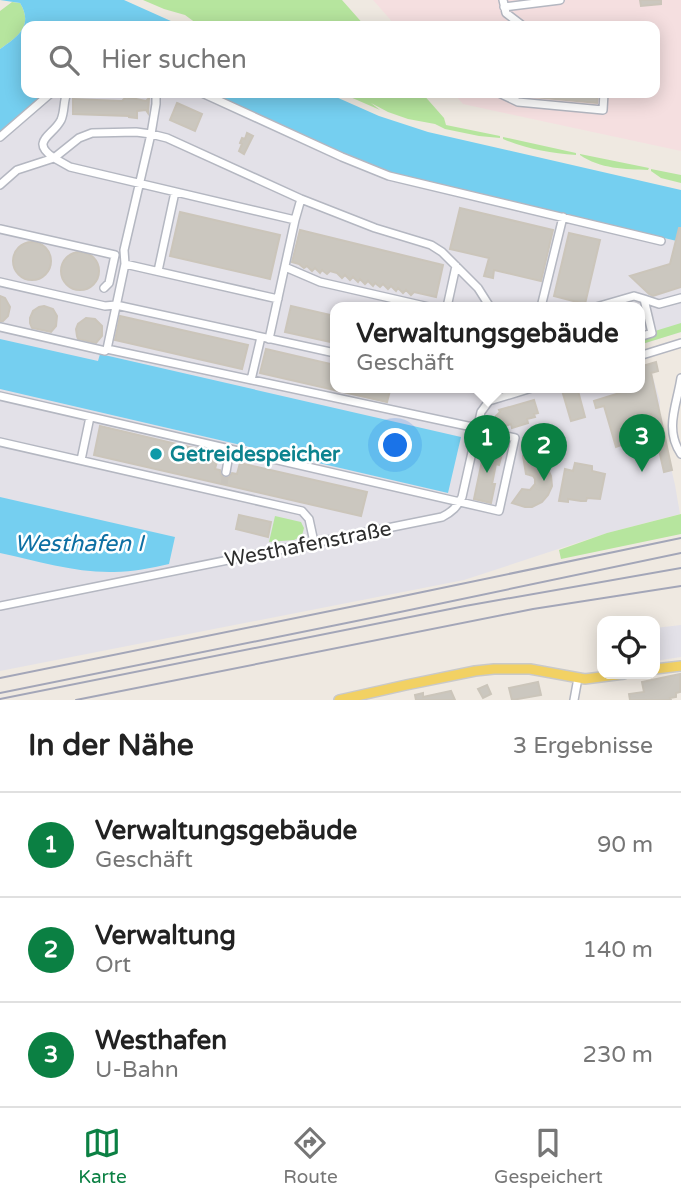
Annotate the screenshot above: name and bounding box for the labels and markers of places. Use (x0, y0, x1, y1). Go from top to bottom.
pin: 3 (619, 414, 665, 472)
pin: 1 (464, 415, 510, 473)
pin: 2 (521, 423, 567, 481)
place label: Getreidespeicher (170, 442, 341, 467)
marker: Getreidespeicher (148, 446, 164, 462)

